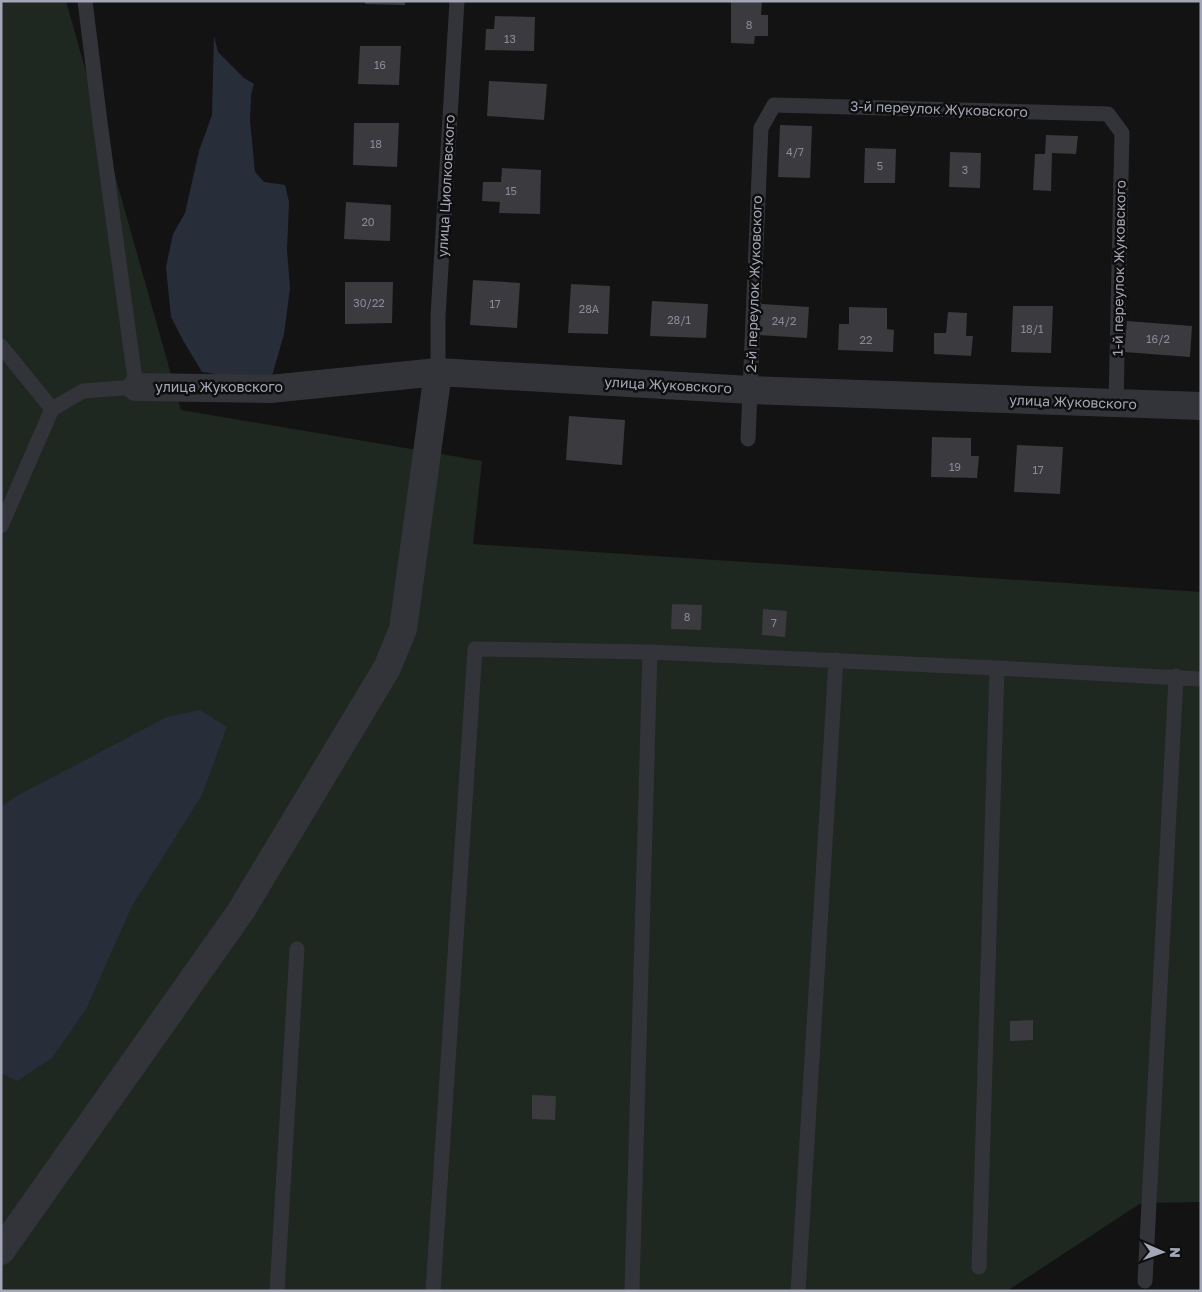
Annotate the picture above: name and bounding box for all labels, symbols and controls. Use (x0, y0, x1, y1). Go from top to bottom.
house number: 8 (746, 18, 753, 31)
house number: 13 (504, 32, 516, 45)
house number: 16 (374, 58, 386, 71)
street label: 3-й переулок Жуковского (850, 97, 1028, 120)
street label: улица Циолковского (433, 114, 458, 258)
house number: 18 (370, 137, 382, 150)
house number: 4/7 (786, 145, 804, 158)
house number: 5 (877, 159, 883, 172)
house number: 3 (962, 163, 968, 176)
street label: 1-й переулок Жуковского (1108, 180, 1129, 356)
house number: 15 (505, 184, 517, 197)
street label: 2-й переулок Жуковского (742, 195, 765, 373)
house number: 20 (361, 215, 375, 228)
house number: 30/22 (353, 296, 385, 309)
house number: 17 (489, 297, 501, 310)
house number: 28А (579, 302, 600, 315)
house number: 28/1 (667, 313, 691, 326)
house number: 24/2 (772, 314, 796, 327)
house number: 18/1 (1021, 322, 1043, 335)
house number: 16/2 (1146, 332, 1170, 345)
house number: 22 (860, 333, 872, 346)
street label: улица Жуковского (604, 373, 732, 396)
street label: улица Жуковского (155, 378, 283, 395)
street label: улица Жуковского (1009, 391, 1137, 412)
house number: 19 (949, 460, 961, 473)
house number: 17 (1032, 463, 1044, 476)
house number: 8 (684, 610, 691, 623)
house number: 7 (771, 616, 777, 629)
north arrow (1137, 1227, 1187, 1277)
text: N (1167, 1247, 1184, 1258)

